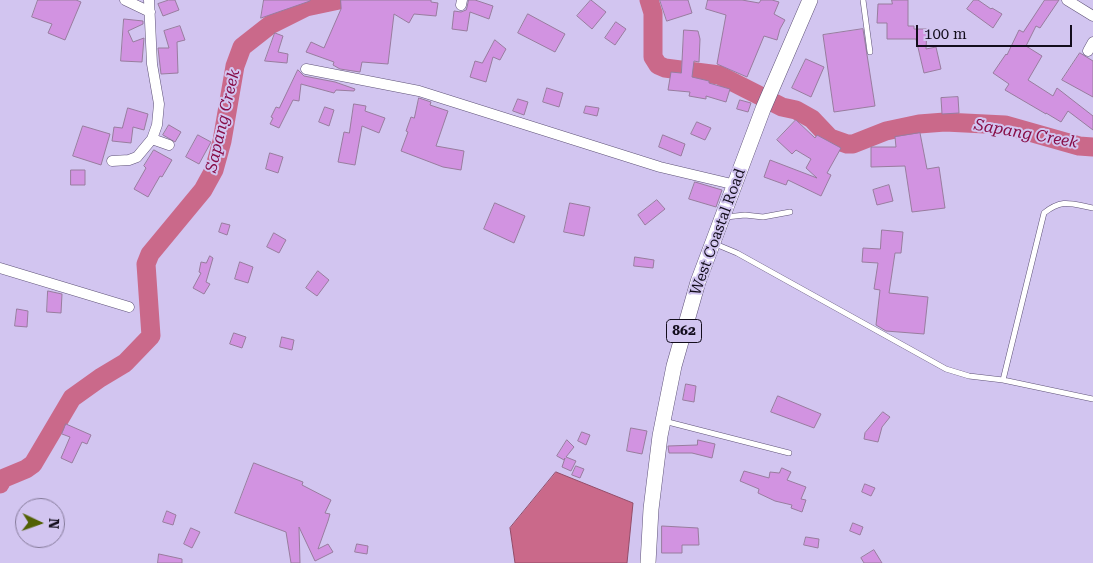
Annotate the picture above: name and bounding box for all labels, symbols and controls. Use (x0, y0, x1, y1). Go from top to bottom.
scale bar (918, 15, 1074, 47)
text: 100 m (924, 25, 967, 43)
water label: Sapang Creek (202, 68, 244, 174)
water label: Sapang Creek (973, 115, 1079, 153)
street label: West Coastal Road (687, 166, 749, 298)
road number: 862 (666, 320, 702, 342)
north arrow (15, 498, 65, 548)
text: N (46, 518, 62, 530)

